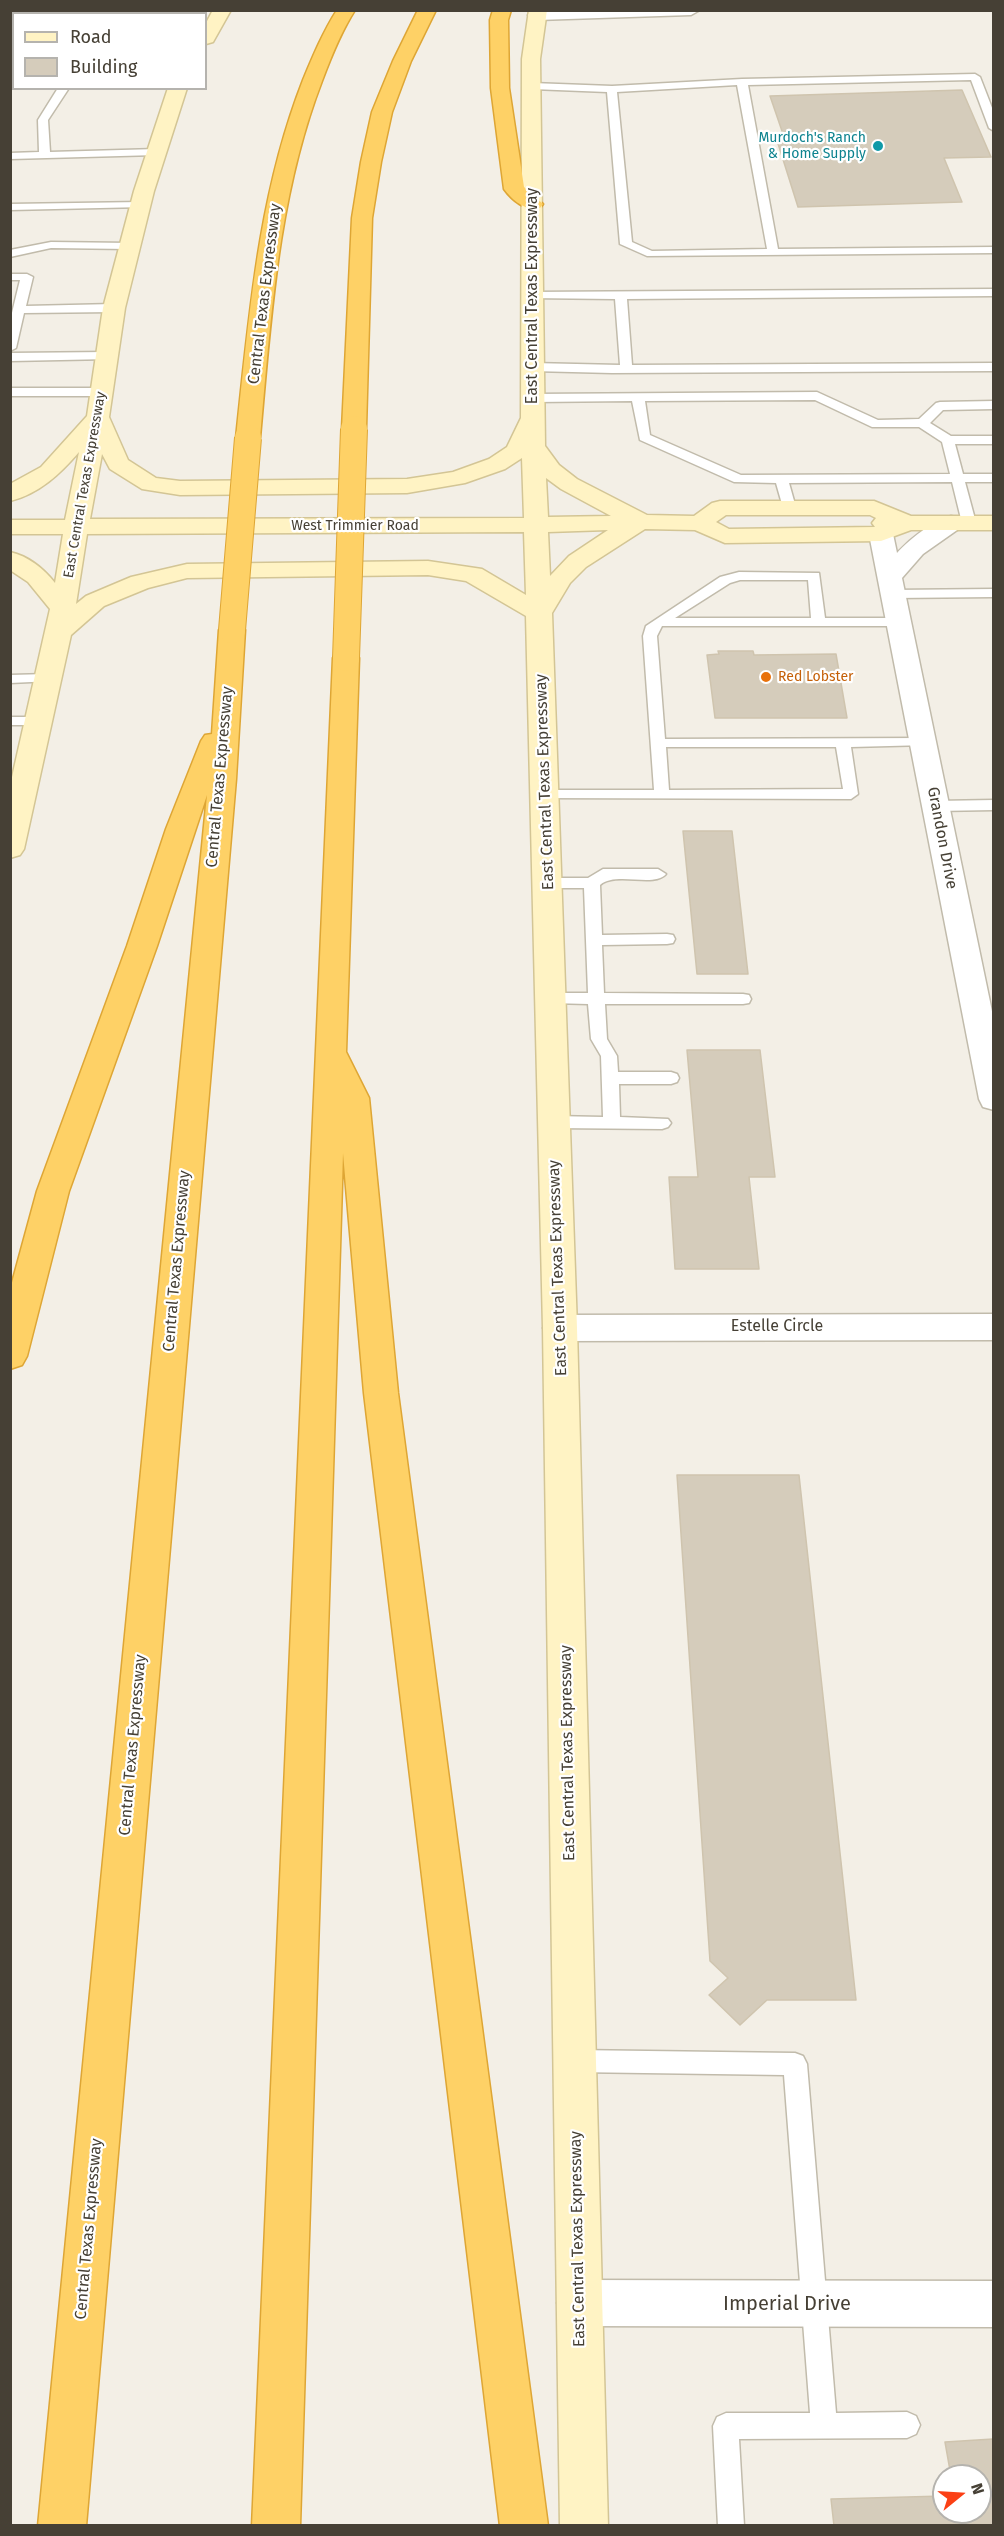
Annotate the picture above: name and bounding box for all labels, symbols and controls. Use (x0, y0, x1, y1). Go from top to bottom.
legend (12, 12, 207, 90)
text: Road (70, 26, 112, 48)
text: Building (70, 56, 137, 78)
place label: Murdoch's Ranch & Home Supply (758, 130, 866, 162)
marker: Murdoch's Ranch & Home Supply (871, 139, 885, 153)
street label: East Central Texas Expressway (523, 188, 543, 404)
street label: Central Texas Expressway (244, 203, 286, 385)
street label: East Central Texas Expressway (60, 390, 110, 580)
street label: West Trimmier Road (291, 518, 419, 534)
place label: Red Lobster (778, 669, 854, 685)
marker: Red Lobster (759, 670, 773, 684)
street label: East Central Texas Expressway (532, 674, 558, 890)
street label: Central Texas Expressway (203, 686, 237, 868)
street label: Grandon Drive (923, 785, 961, 891)
street label: East Central Texas Expressway (545, 1160, 571, 1376)
street label: Central Texas Expressway (160, 1170, 194, 1352)
street label: Estelle Circle (731, 1317, 823, 1337)
street label: East Central Texas Expressway (557, 1645, 579, 1861)
street label: Central Texas Expressway (116, 1654, 150, 1836)
street label: East Central Texas Expressway (567, 2131, 589, 2347)
street label: Central Texas Expressway (72, 2138, 106, 2320)
street label: Imperial Drive (723, 2292, 851, 2316)
north arrow (932, 2464, 992, 2524)
text: N (967, 2481, 988, 2497)

